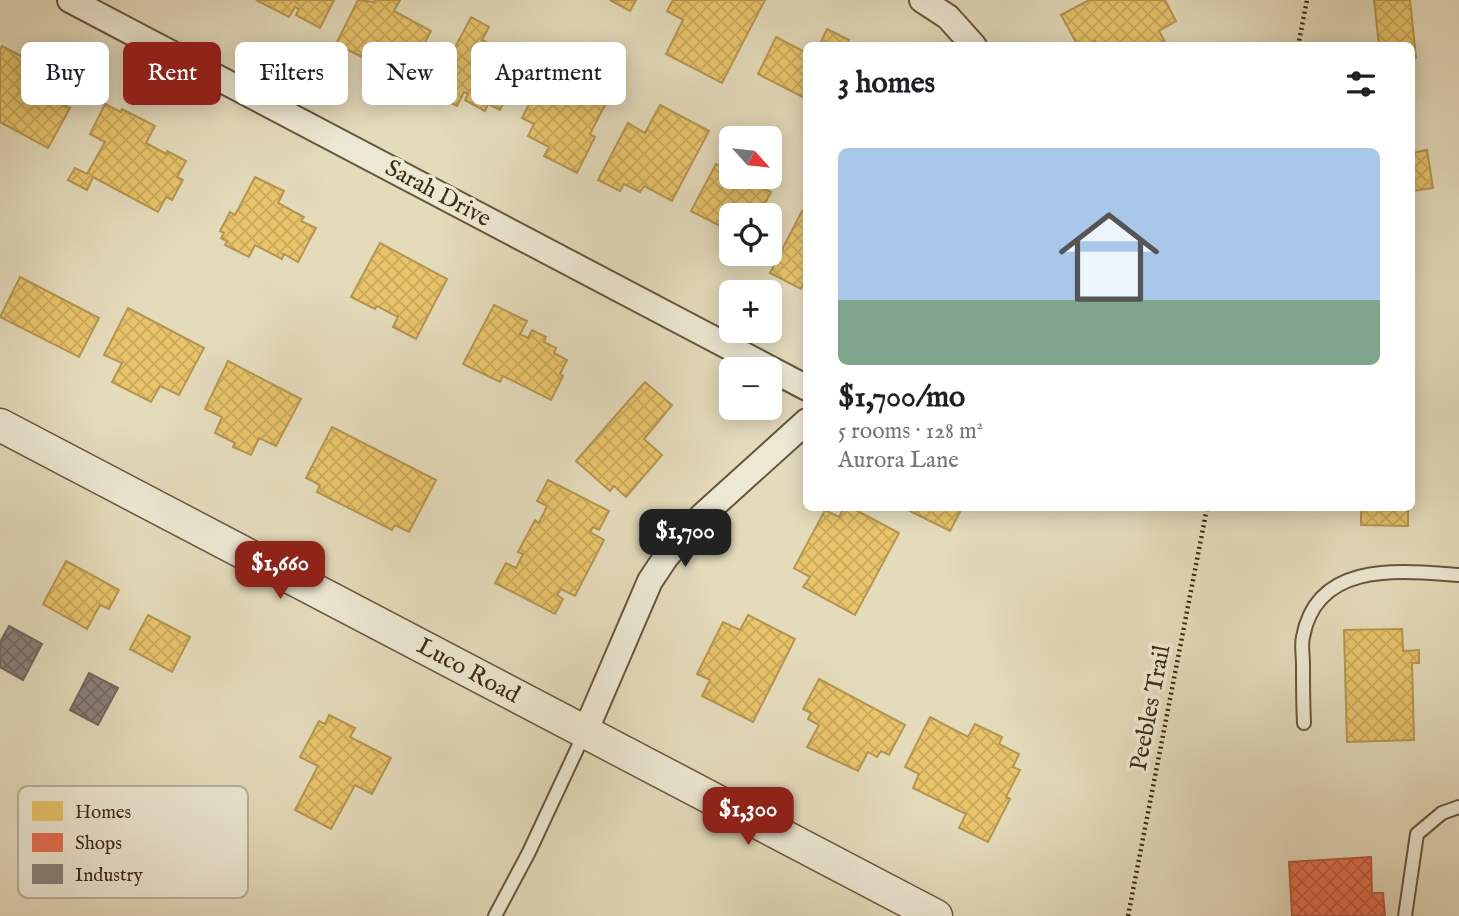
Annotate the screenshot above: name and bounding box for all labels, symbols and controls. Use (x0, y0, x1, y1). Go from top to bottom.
chip: Buy (21, 42, 109, 105)
chip: Rent (123, 42, 221, 105)
chip: Filters (235, 42, 348, 105)
chip: New (362, 42, 457, 105)
chip: Apartment (471, 42, 626, 105)
text: 3 homes (838, 65, 935, 103)
icon: filters (1342, 65, 1380, 103)
north arrow (719, 126, 782, 189)
map controls (719, 126, 782, 420)
street label: Sarah Drive (380, 153, 496, 235)
icon: home (1046, 194, 1172, 320)
button: locate (719, 203, 782, 266)
button: + (719, 280, 782, 343)
button: − (719, 357, 782, 420)
text: $1,700/mo (838, 379, 965, 417)
text: 5 rooms · 128 m² (838, 417, 983, 446)
text: Aurora Lane (838, 446, 959, 475)
pin: $1,700 (628, 510, 742, 569)
text: $1,700 (655, 517, 715, 546)
pin: $1,660 (223, 542, 337, 601)
text: $1,660 (251, 549, 309, 578)
street label: Luco Road (411, 631, 525, 711)
street label: Peebles Trail (1124, 642, 1178, 773)
legend (18, 786, 248, 898)
pin: $1,300 (691, 788, 805, 847)
text: $1,300 (719, 795, 777, 824)
text: Homes (75, 801, 131, 825)
text: Shops (75, 832, 122, 856)
text: Industry (75, 864, 143, 888)

